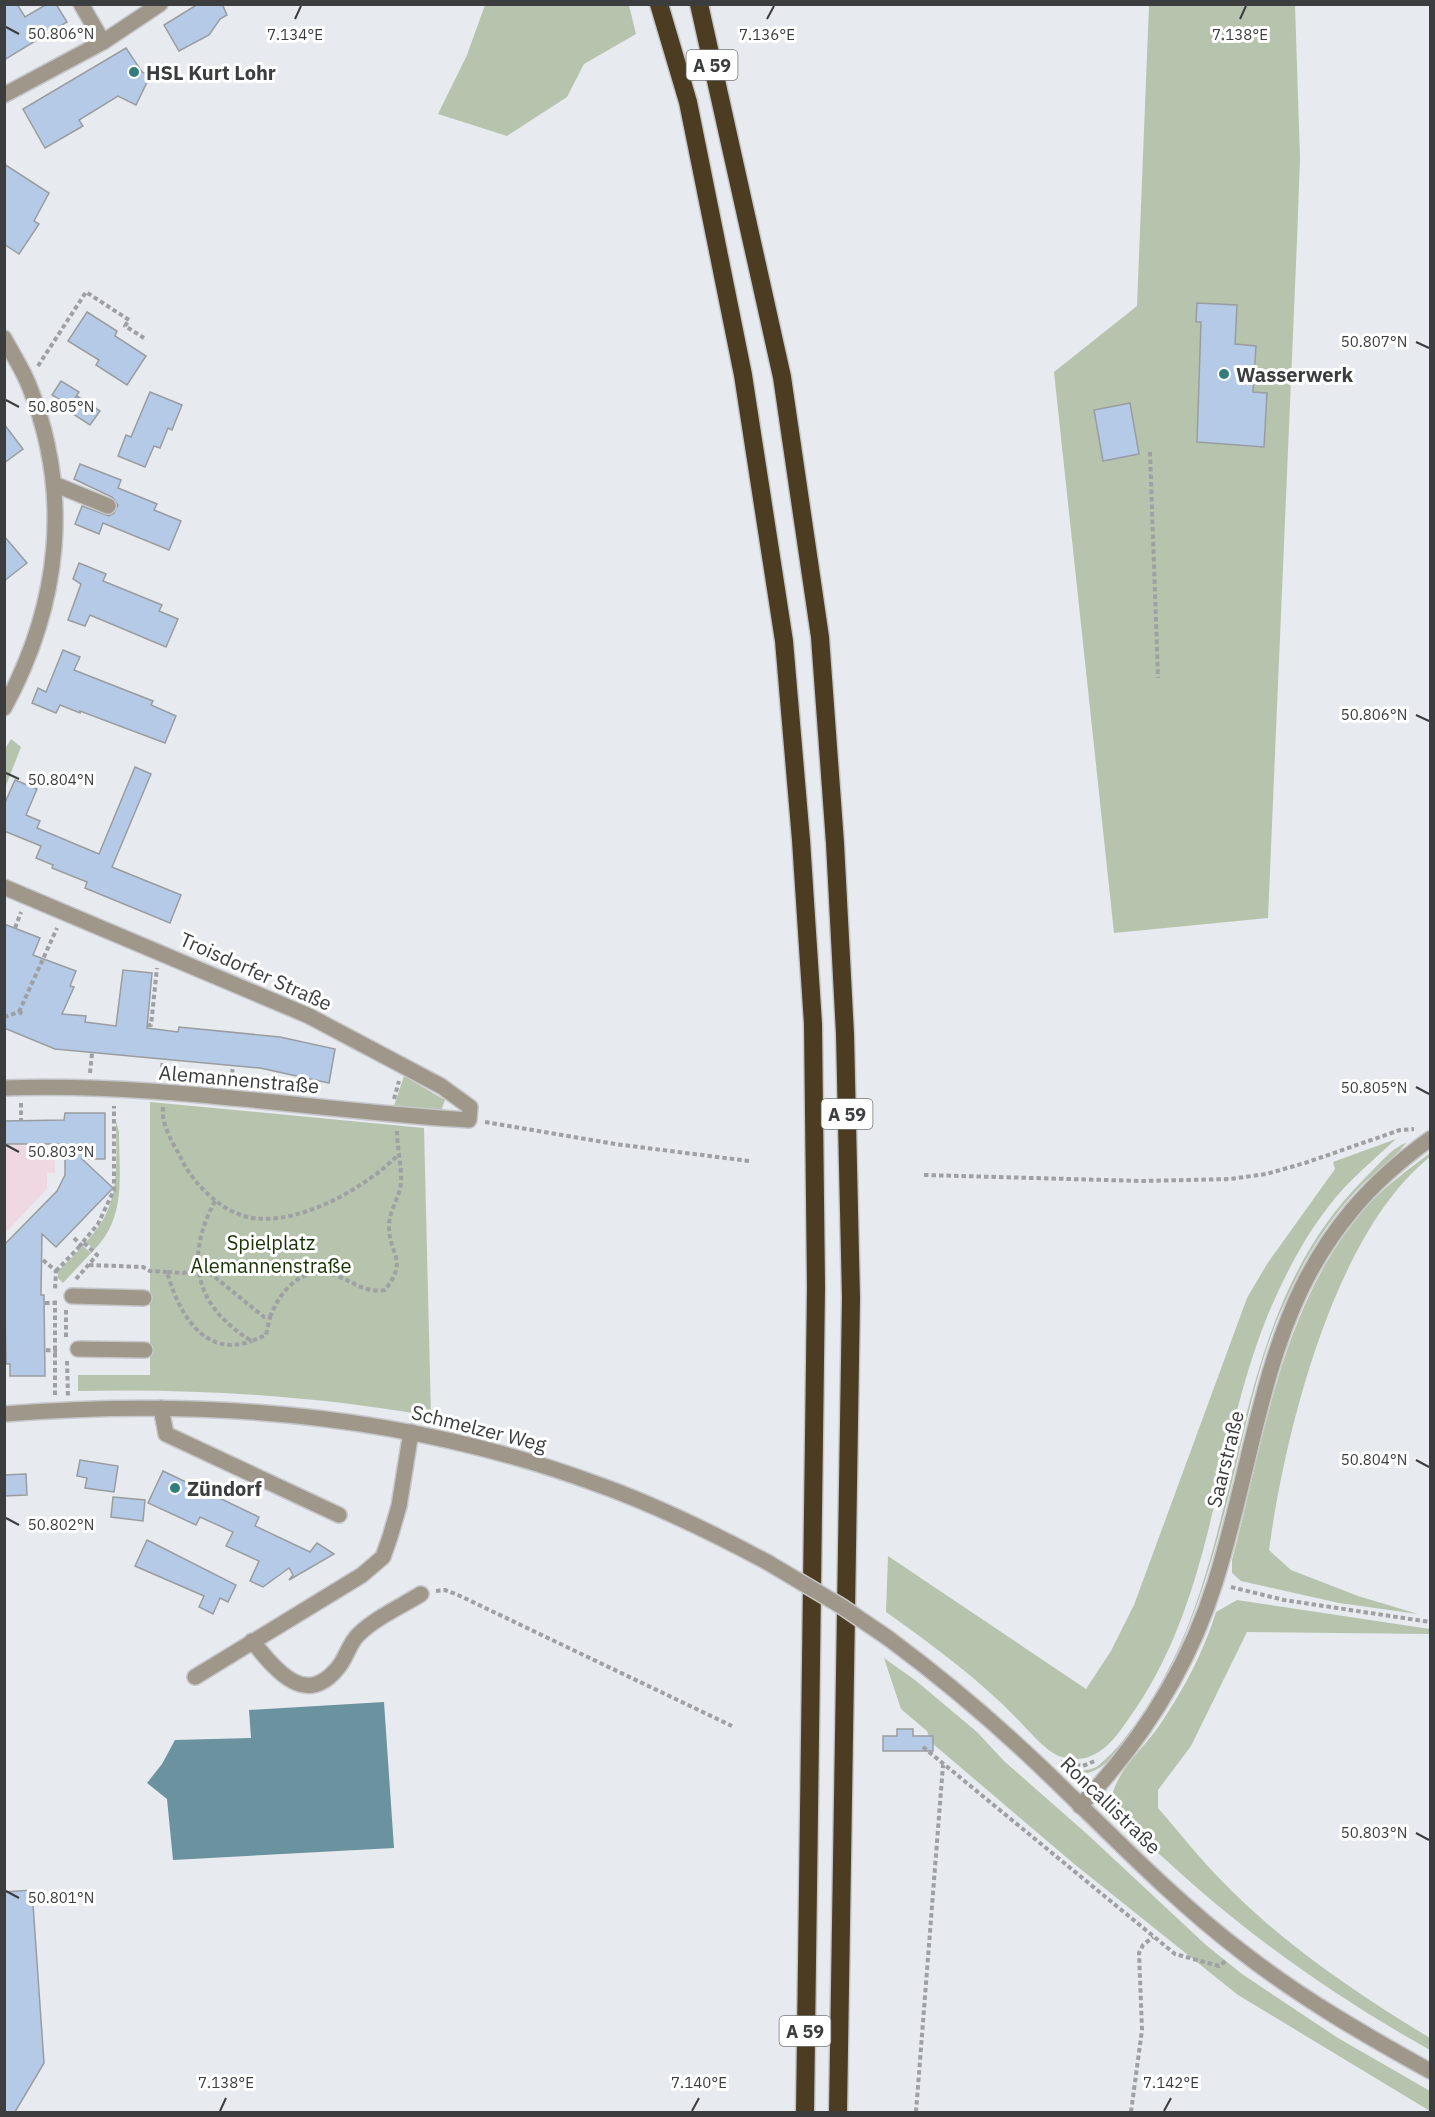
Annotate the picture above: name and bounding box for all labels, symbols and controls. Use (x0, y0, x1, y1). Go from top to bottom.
text: 50.806°N (28, 24, 94, 43)
text: 7.134°E (267, 25, 323, 44)
text: 7.136°E (739, 25, 795, 44)
text: 7.138°E (1212, 25, 1268, 44)
road number: A 59 (686, 50, 738, 80)
place label: HSL Kurt Lohr (146, 59, 276, 86)
marker: HSL Kurt Lohr (127, 65, 141, 79)
text: 50.807°N (1341, 332, 1407, 351)
place label: Wasserwerk (1236, 361, 1354, 388)
marker: Wasserwerk (1217, 367, 1231, 381)
text: 50.805°N (28, 397, 94, 416)
text: 50.806°N (1341, 705, 1407, 724)
text: 50.804°N (28, 770, 94, 789)
street label: Troisdorfer Straße (176, 925, 336, 1017)
street label: Alemannenstraße (158, 1059, 320, 1099)
text: 50.805°N (1341, 1078, 1407, 1097)
road number: A 59 (822, 1099, 872, 1129)
text: 50.803°N (28, 1142, 94, 1161)
park label: Spielplatz Alemannenstraße (191, 1229, 351, 1279)
street label: Schmelzer Weg (409, 1398, 550, 1458)
street label: Saarstraße (1200, 1408, 1250, 1510)
text: 50.804°N (1341, 1450, 1407, 1469)
place label: Zündorf (187, 1475, 262, 1502)
marker: Zündorf (168, 1481, 182, 1495)
text: 50.802°N (28, 1515, 94, 1534)
street label: Roncallistraße (1055, 1750, 1167, 1860)
text: 50.803°N (1341, 1823, 1407, 1842)
text: 50.801°N (28, 1888, 94, 1907)
road number: A 59 (780, 2016, 830, 2046)
text: 7.138°E (198, 2073, 254, 2092)
text: 7.140°E (671, 2073, 727, 2092)
text: 7.142°E (1143, 2073, 1199, 2092)

